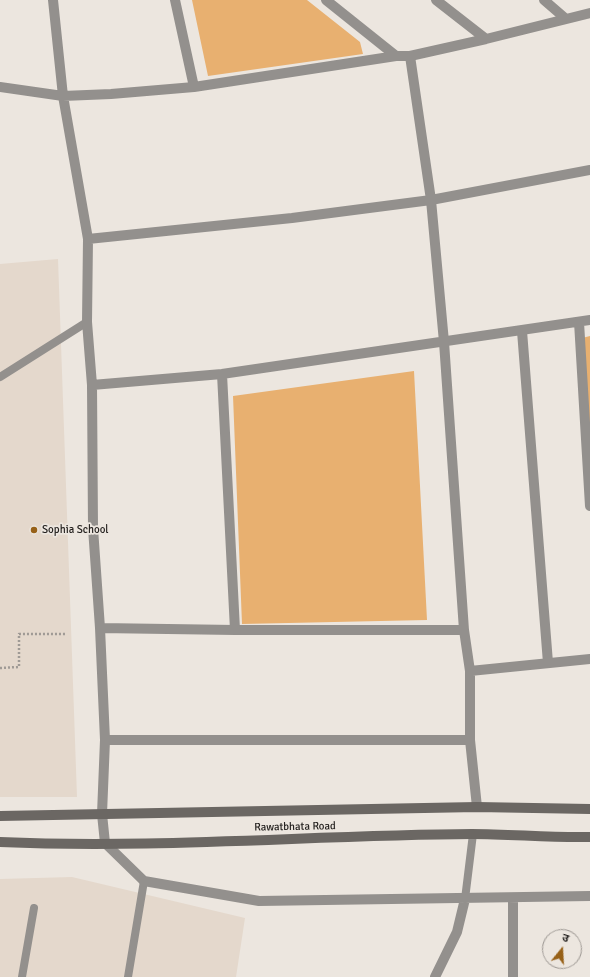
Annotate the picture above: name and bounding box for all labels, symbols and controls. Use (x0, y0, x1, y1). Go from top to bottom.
place label: Sophia School (42, 523, 109, 537)
marker: Sophia School (29, 525, 39, 535)
street label: Rawatbhata Road (254, 820, 336, 834)
north arrow (542, 929, 582, 969)
text: उ (560, 931, 571, 945)

